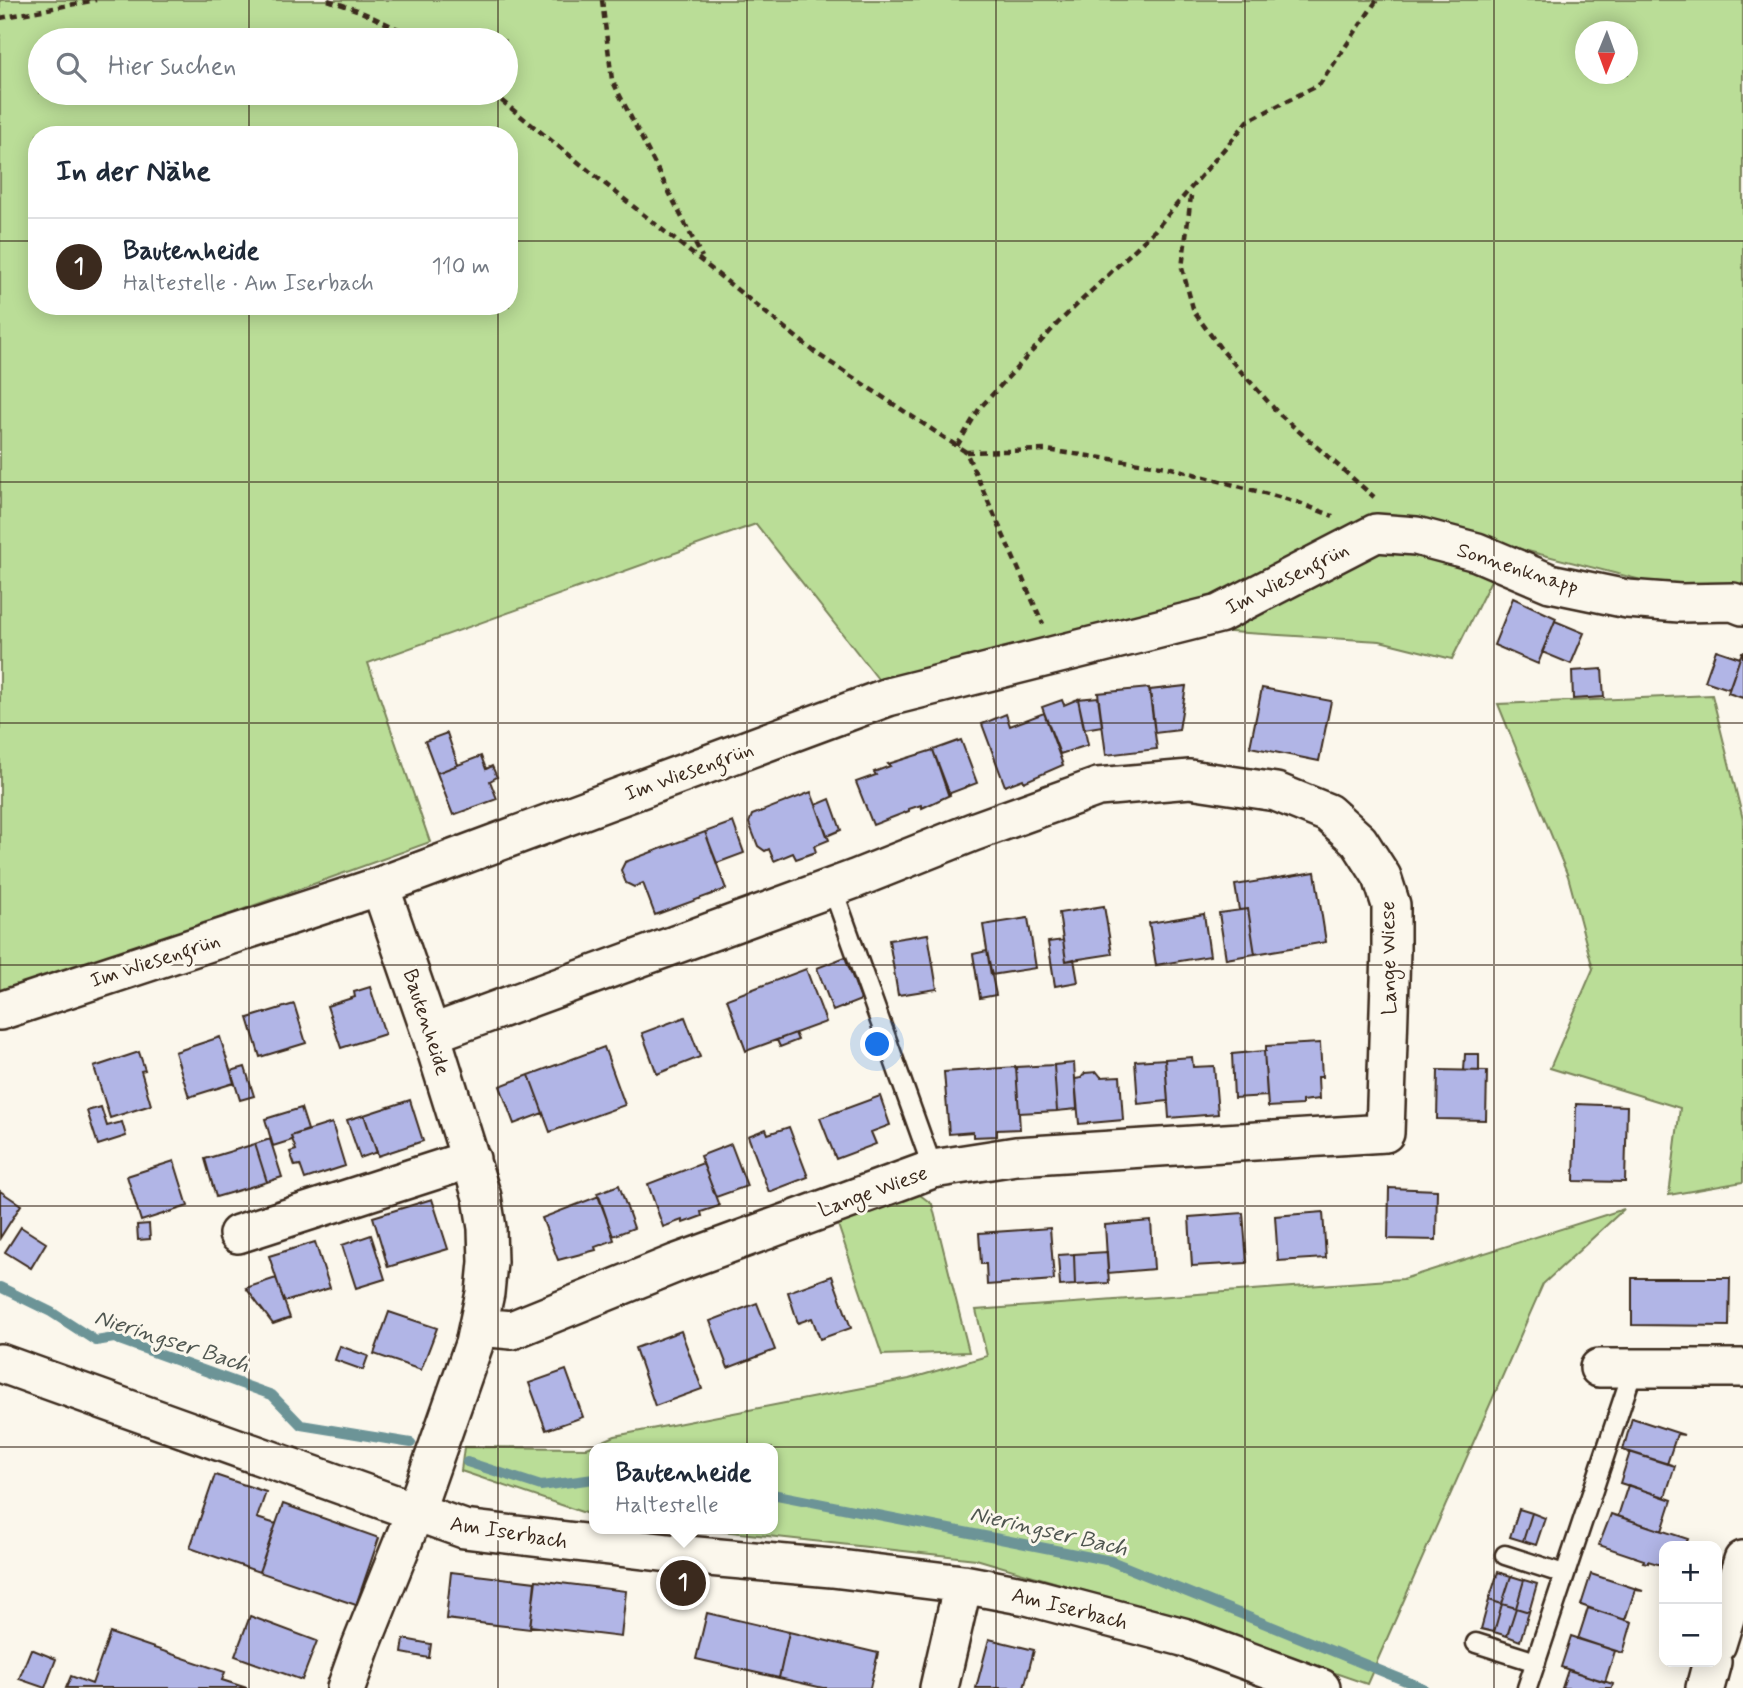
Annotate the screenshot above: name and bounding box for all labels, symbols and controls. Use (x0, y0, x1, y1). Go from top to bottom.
north arrow (1575, 21, 1638, 84)
search box (28, 28, 518, 105)
icon: search (52, 48, 90, 86)
text: Hier suchen (108, 50, 236, 84)
text: In der Nähe (56, 152, 211, 191)
text: Bautenheide (123, 235, 259, 269)
text: 1 (74, 252, 84, 282)
text: 110 m (431, 252, 490, 282)
text: Haltestelle · Am Iserbach (123, 269, 374, 299)
street label: Im Wiesengrün (1221, 536, 1355, 624)
street label: Sonnenknapp (1453, 536, 1582, 602)
street label: Im Wiesengrün (621, 736, 758, 810)
street label: Lange Wiese (1374, 901, 1405, 1015)
street label: Im Wiesengrün (87, 927, 224, 997)
street label: Bautenheide (396, 966, 456, 1079)
your location (860, 1027, 894, 1061)
street label: Lange Wiese (815, 1159, 932, 1226)
water label: Nieringser Bach (90, 1303, 252, 1381)
popup (589, 1443, 778, 1534)
text: Bautenheide (615, 1457, 752, 1491)
text: Haltestelle (615, 1491, 719, 1521)
water label: Nieringser Bach (967, 1499, 1130, 1565)
street label: Am Iserbach (448, 1510, 570, 1556)
map controls (1659, 1541, 1722, 1667)
button: + (1659, 1541, 1722, 1604)
pin: 1 (660, 1557, 706, 1609)
street label: Am Iserbach (1009, 1581, 1131, 1637)
button: − (1659, 1604, 1722, 1667)

